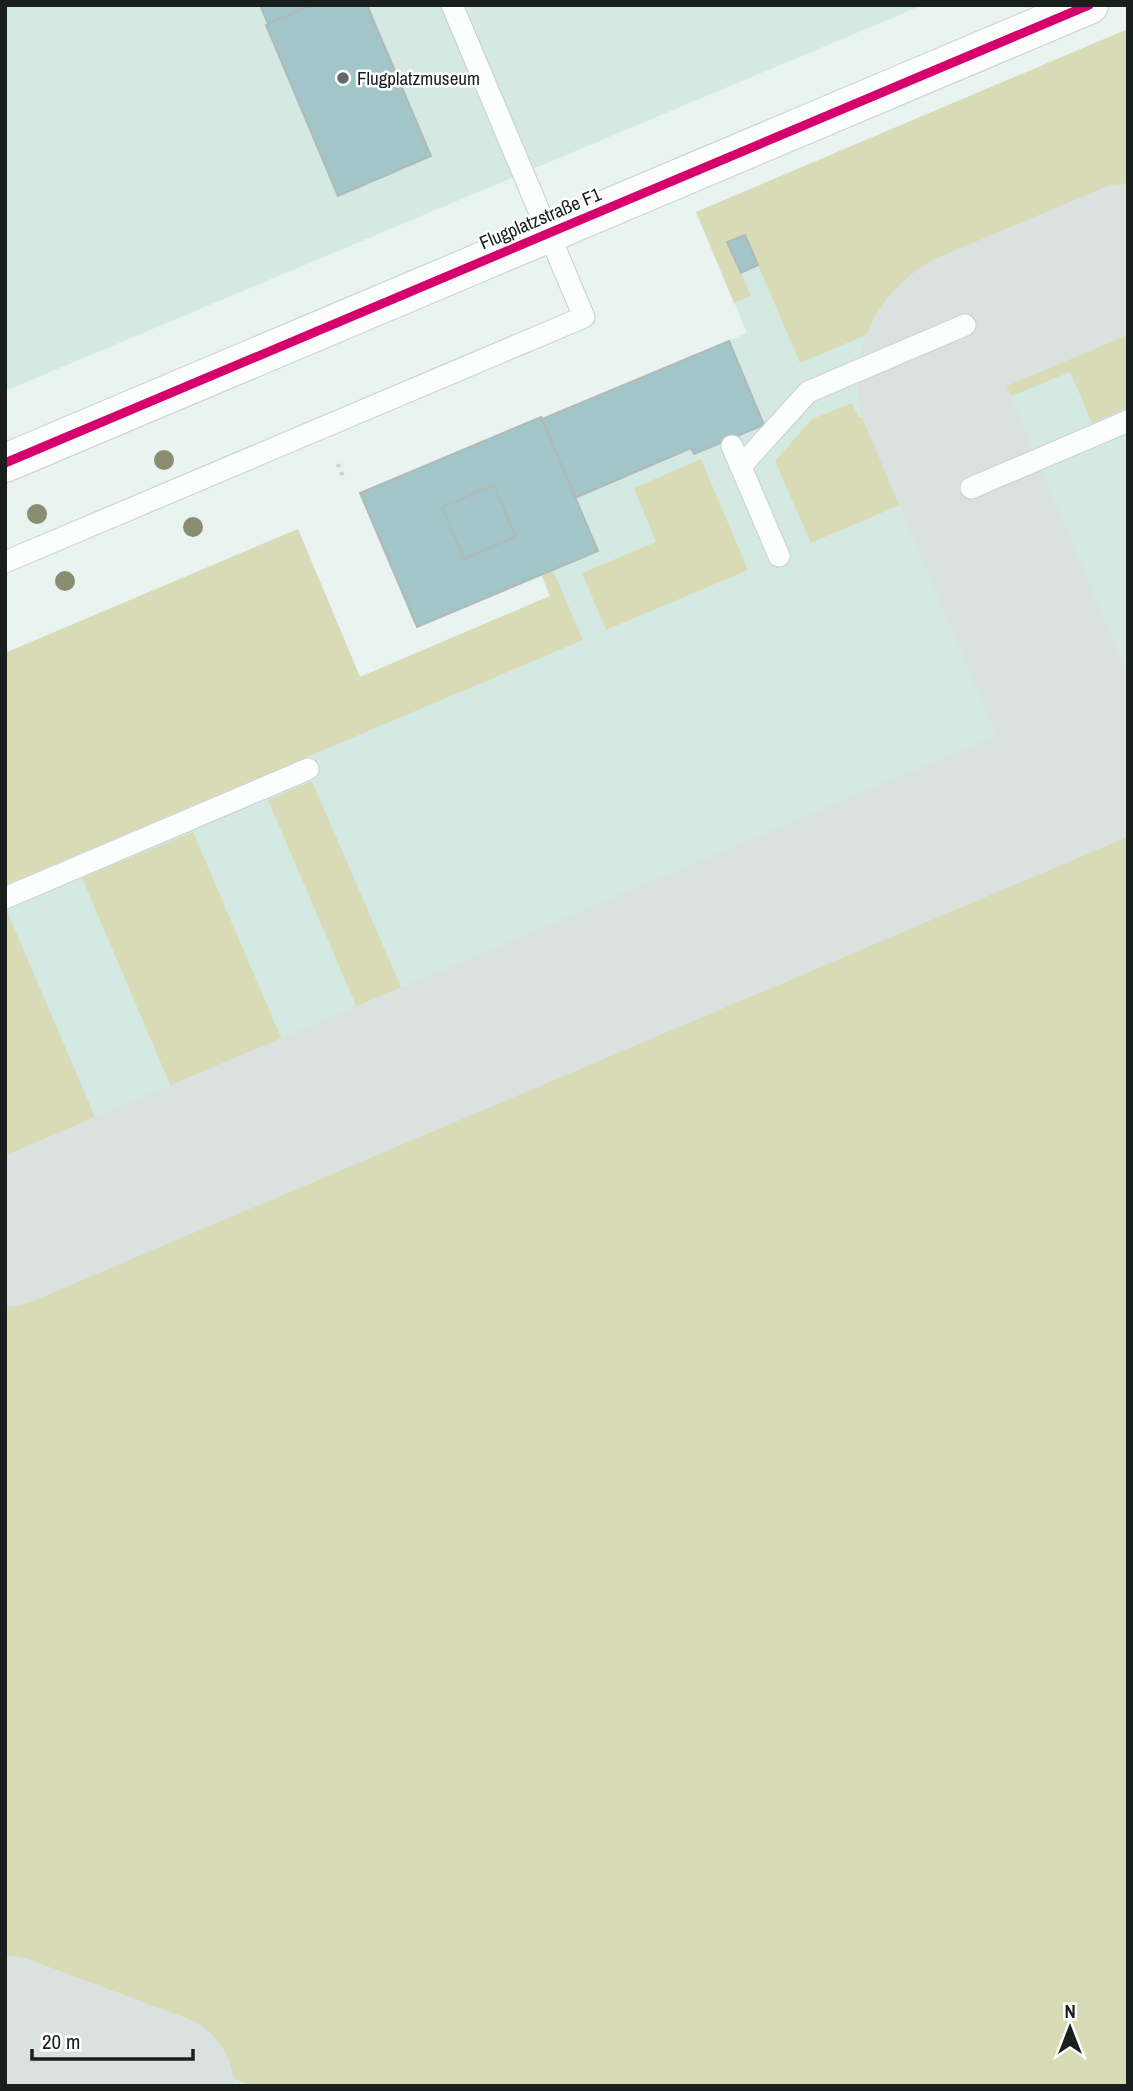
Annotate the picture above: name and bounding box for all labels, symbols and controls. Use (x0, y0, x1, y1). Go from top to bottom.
place label: Flugplatzmuseum (357, 65, 480, 91)
marker: Flugplatzmuseum (335, 70, 351, 86)
street label: Flugplatzstraße F1 (475, 181, 605, 255)
north arrow (1035, 1993, 1105, 2063)
text: N (1064, 1998, 1076, 2024)
scale bar (32, 2018, 192, 2062)
text: 20 m (42, 2027, 80, 2056)

